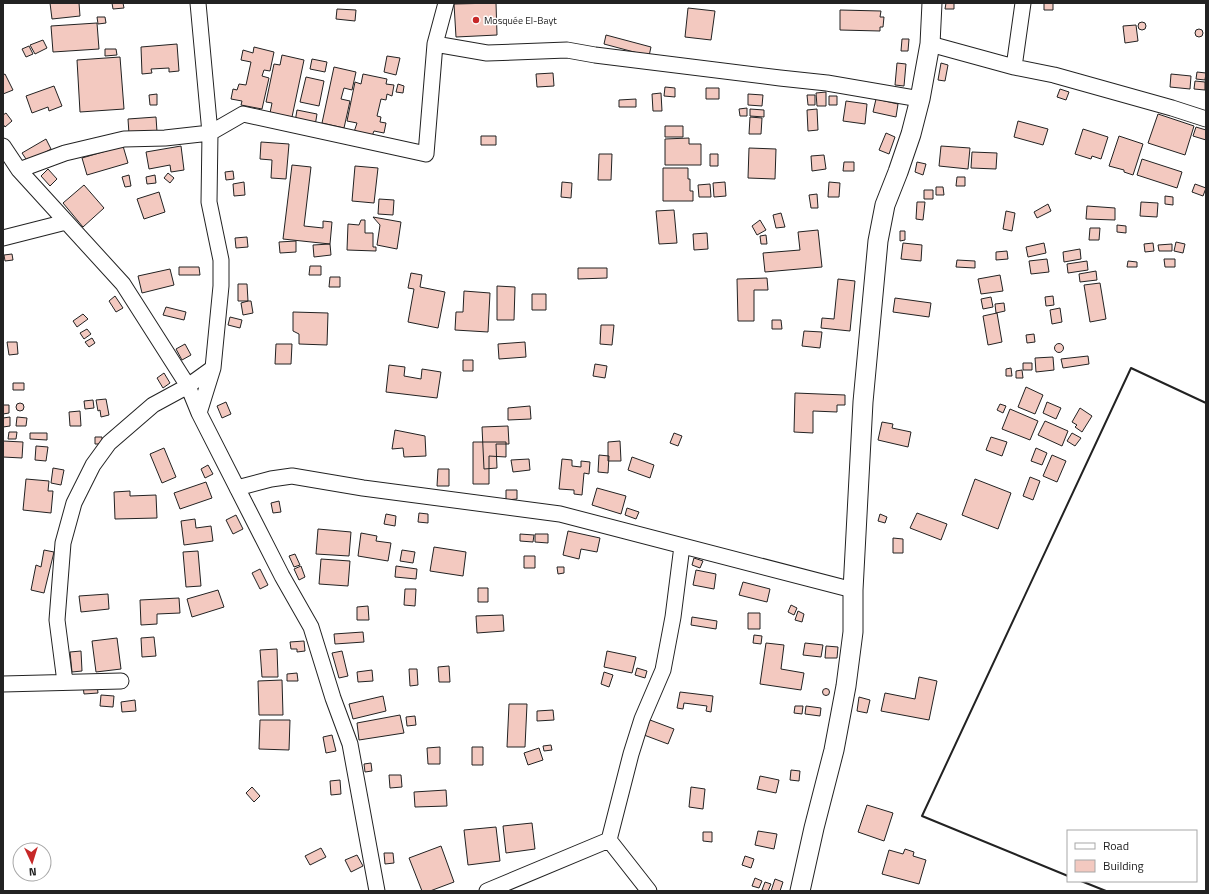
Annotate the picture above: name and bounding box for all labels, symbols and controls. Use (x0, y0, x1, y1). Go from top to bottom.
place label: Mosquée El-Bayt (484, 13, 557, 28)
marker: Mosquée El-Bayt (471, 15, 481, 25)
legend (1067, 830, 1197, 882)
text: Road (1103, 836, 1129, 855)
north arrow (12, 842, 52, 882)
text: Building (1103, 856, 1144, 875)
text: N (28, 864, 37, 880)

